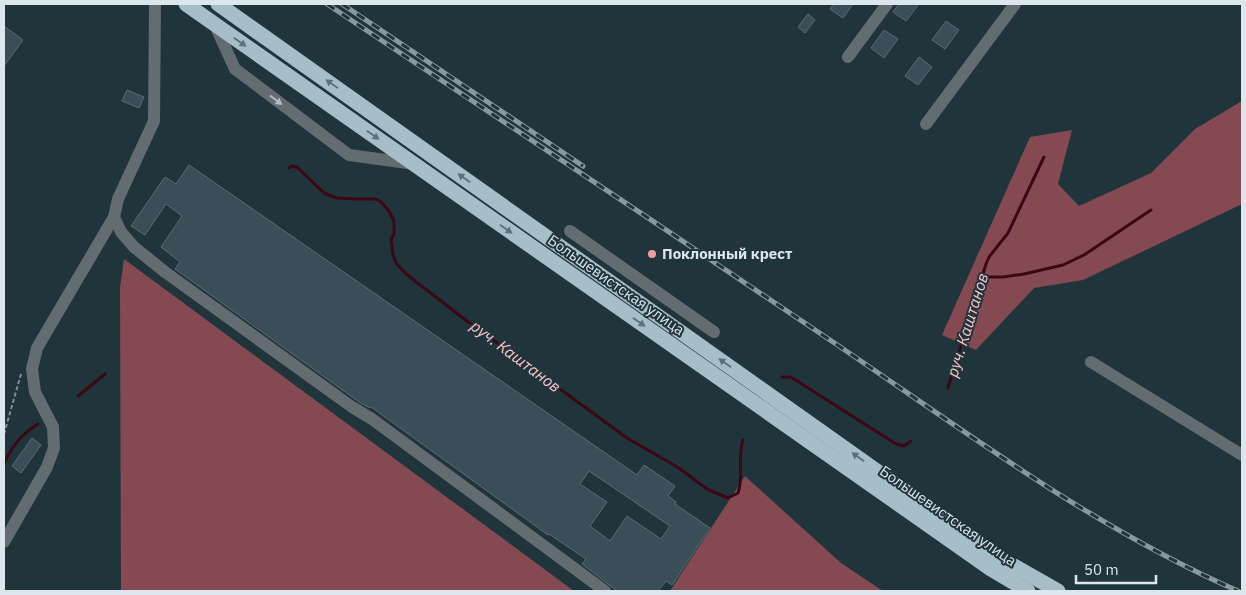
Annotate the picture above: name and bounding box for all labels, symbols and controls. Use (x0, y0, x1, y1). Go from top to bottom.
one-way arrow (233, 37, 247, 47)
one-way arrow (325, 79, 338, 89)
one-way arrow (269, 94, 282, 105)
one-way arrow (366, 130, 380, 140)
one-way arrow (457, 173, 471, 183)
one-way arrow (499, 224, 513, 234)
street label: Большевистская улица (544, 230, 688, 339)
place label: Поклонный крест (662, 244, 793, 263)
marker: Поклонный крест (646, 248, 658, 260)
water label: руч. Каштанов (941, 271, 992, 380)
water label: руч. Каштанов (466, 315, 565, 396)
one-way arrow (632, 317, 646, 327)
one-way arrow (718, 358, 732, 368)
one-way arrow (851, 452, 864, 462)
street label: Большевистская улица (876, 461, 1020, 570)
scale bar (1076, 552, 1156, 584)
text: 50 m (1084, 560, 1119, 579)

